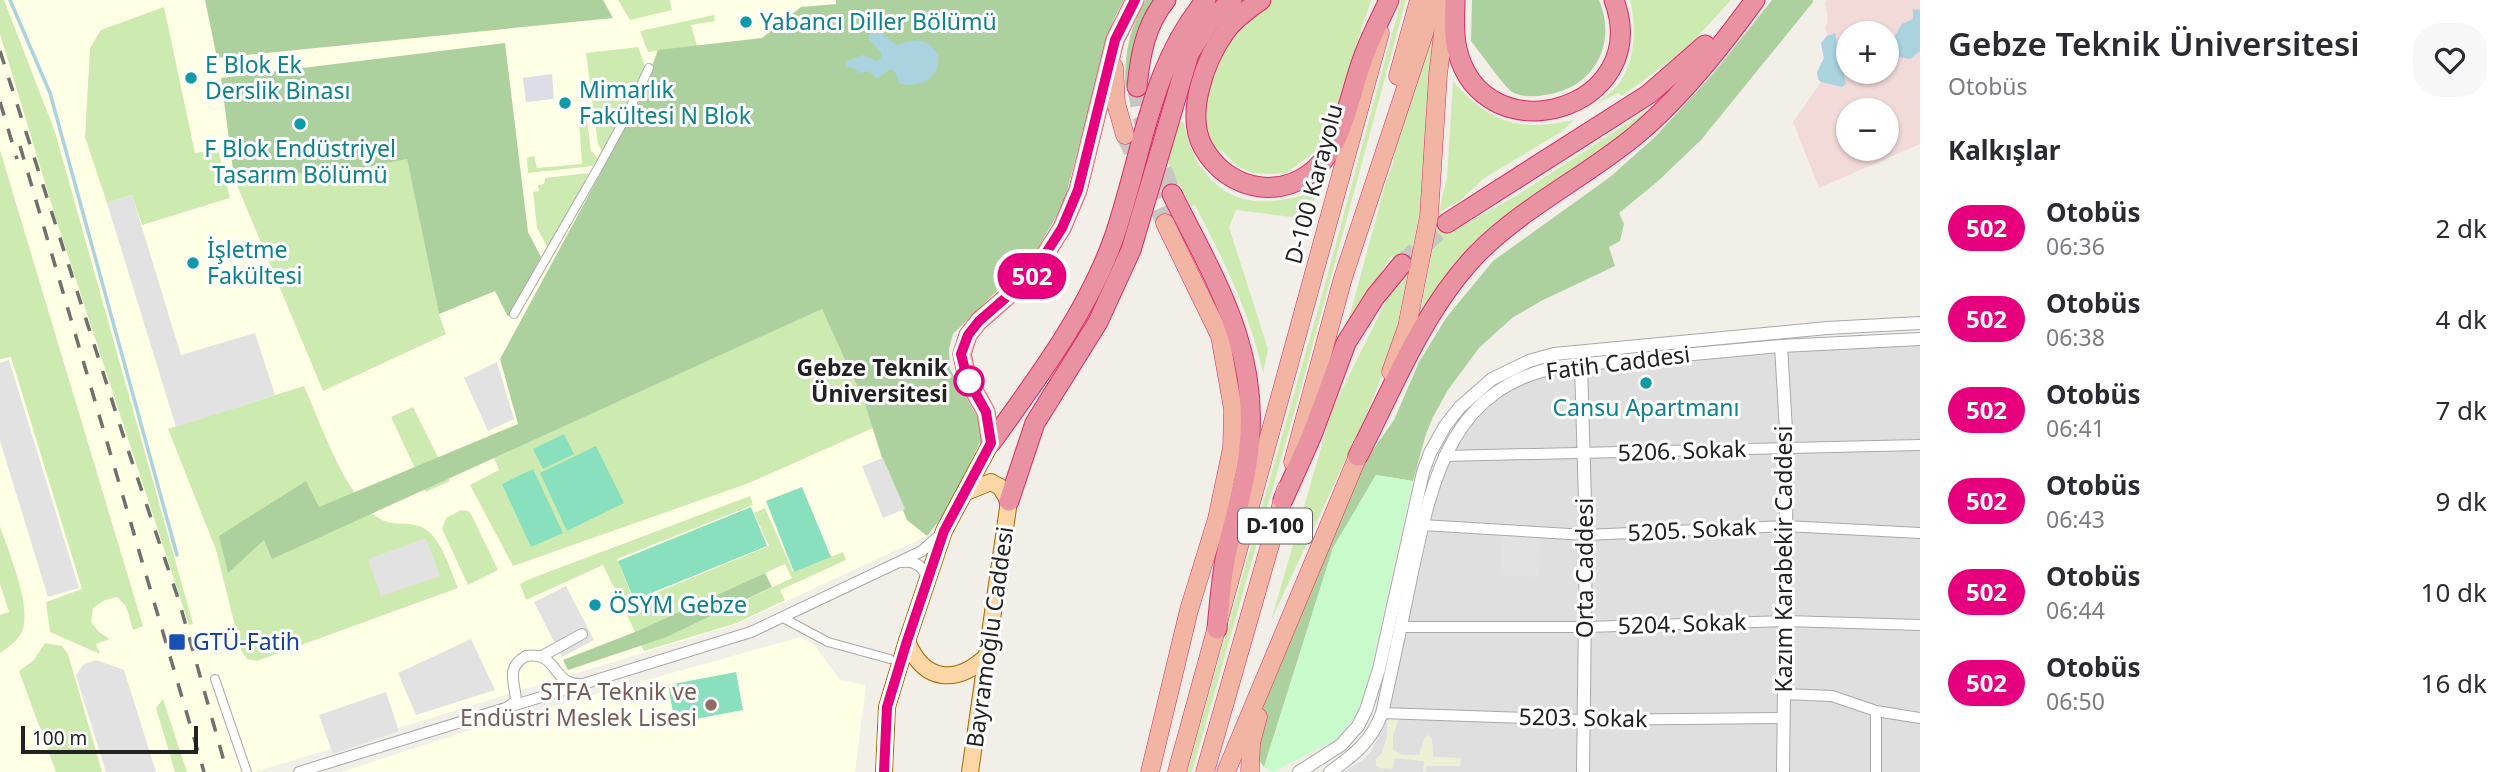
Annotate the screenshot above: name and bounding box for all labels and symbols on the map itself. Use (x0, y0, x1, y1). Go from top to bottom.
place label: Yabancı Diller Bölümü (760, 5, 997, 37)
marker: Yabancı Diller Bölümü (738, 14, 754, 30)
place label: E Blok Ek Derslik Binası (205, 48, 350, 106)
marker: E Blok Ek Derslik Binası (183, 70, 199, 86)
place label: Mimarlık Fakültesi N Blok (579, 73, 752, 131)
marker: Mimarlık Fakültesi N Blok (557, 95, 573, 111)
street label: D-100 Karayolu (1276, 100, 1350, 267)
marker: F Blok Endüstriyel Tasarım Bölümü (292, 116, 308, 132)
place label: F Blok Endüstriyel Tasarım Bölümü (204, 132, 396, 190)
place label: İşletme Fakültesi (207, 233, 303, 291)
line badge: 502 (992, 253, 1072, 299)
marker: İşletme Fakültesi (185, 255, 201, 271)
street label: Fatih Caddesi (1544, 337, 1692, 387)
place label: Gebze Teknik Üniversitesi (797, 351, 949, 409)
marker: Gebze Teknik Üniversitesi (954, 366, 984, 396)
marker: Cansu Apartmanı (1638, 375, 1654, 391)
place label: Cansu Apartmanı (1553, 391, 1739, 423)
street label: Kazım Karabekir Caddesi (1767, 426, 1799, 692)
street label: 5206. Sokak (1617, 432, 1748, 468)
street label: Orta Caddesi (1568, 498, 1600, 638)
road number: D-100 (1238, 508, 1312, 544)
street label: 5205. Sokak (1627, 510, 1758, 548)
street label: Bayramoğlu Caddesi (958, 524, 1020, 749)
place label: ÖSYM Gebze (609, 588, 747, 620)
marker: ÖSYM Gebze (587, 597, 603, 613)
street label: 5204. Sokak (1617, 605, 1748, 641)
place label: GTÜ-Fatih (193, 625, 300, 657)
marker: GTÜ-Fatih (167, 632, 187, 652)
place label: STFA Teknik ve Endüstri Meslek Lisesi (460, 675, 697, 733)
marker: STFA Teknik ve Endüstri Meslek Lisesi (703, 697, 719, 713)
street label: 5203. Sokak (1518, 700, 1648, 734)
scale bar (21, 723, 198, 755)

